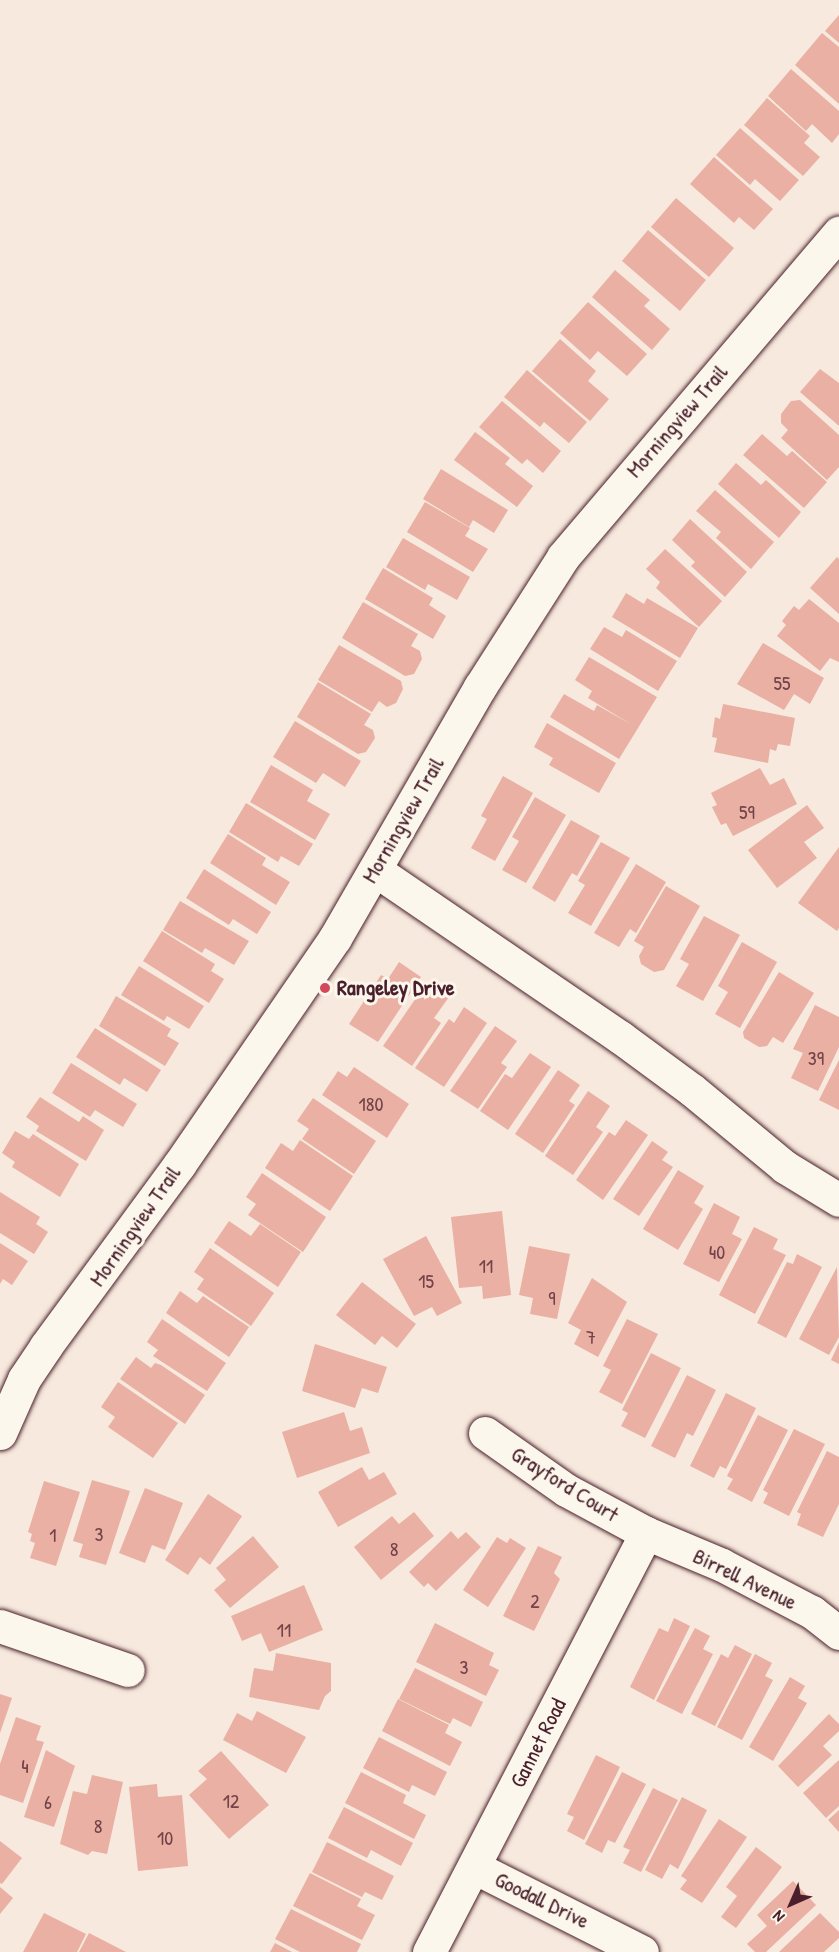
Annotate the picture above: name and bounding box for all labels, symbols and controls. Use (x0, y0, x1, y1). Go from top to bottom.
street label: Morningview Trail (621, 359, 733, 483)
house number: 55 (774, 670, 790, 694)
street label: Morningview Trail (356, 752, 450, 888)
house number: 59 (739, 799, 755, 823)
place label: Rangeley Drive (337, 975, 454, 1001)
marker: Rangeley Drive (318, 981, 332, 995)
house number: 39 (808, 1045, 824, 1069)
house number: 180 (359, 1091, 383, 1115)
street label: Morningview Trail (84, 1161, 186, 1291)
house number: 40 (709, 1239, 725, 1263)
house number: 11 (479, 1253, 493, 1277)
house number: 15 (418, 1268, 434, 1292)
house number: 9 (548, 1285, 556, 1309)
house number: 7 (586, 1324, 596, 1348)
street label: Grayford Court (506, 1441, 624, 1527)
house number: 3 (95, 1521, 103, 1545)
house number: 1 (49, 1522, 57, 1546)
house number: 8 (390, 1536, 398, 1560)
street label: Birrell Avenue (689, 1543, 801, 1615)
house number: 2 (530, 1588, 540, 1612)
house number: 11 (277, 1617, 291, 1641)
house number: 3 (460, 1654, 468, 1678)
street label: Gannet Road (504, 1694, 572, 1792)
house number: 4 (21, 1753, 29, 1777)
house number: 12 (223, 1788, 239, 1812)
house number: 6 (44, 1789, 52, 1813)
house number: 8 (94, 1813, 102, 1837)
house number: 10 (157, 1825, 173, 1849)
street label: Goodall Drive (491, 1866, 593, 1934)
north arrow (761, 1874, 821, 1934)
text: N (767, 1906, 789, 1928)

